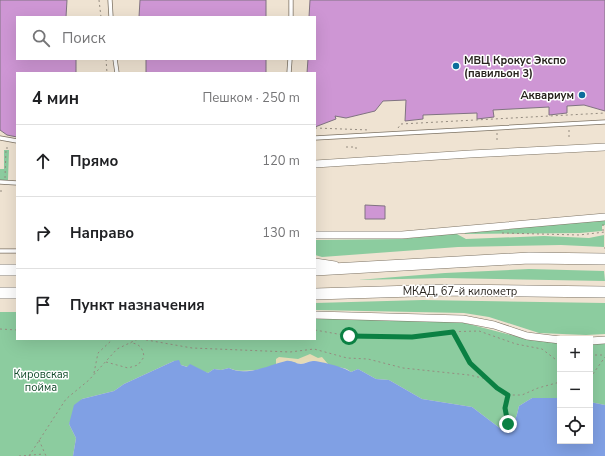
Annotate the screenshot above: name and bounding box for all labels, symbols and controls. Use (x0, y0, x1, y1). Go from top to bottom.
search box (16, 16, 316, 60)
icon: search (30, 27, 52, 49)
text: Поиск (62, 28, 106, 48)
place label: МВЦ Крокус Экспо (павильон 3) (464, 53, 566, 81)
marker: МВЦ Крокус Экспо (павильон 3) (451, 61, 461, 71)
text: 4 мин (32, 87, 79, 110)
place label: Аквариум (520, 88, 574, 103)
text: Пешком · 250 m (202, 89, 300, 107)
marker: Аквариум (577, 90, 587, 100)
icon: ahead (32, 150, 54, 172)
text: Прямо (70, 151, 118, 171)
text: 120 m (262, 152, 300, 170)
icon: right (32, 222, 54, 244)
text: Направо (70, 223, 134, 243)
text: 130 m (262, 224, 300, 242)
street label: МКАД, 67-й километр (403, 284, 517, 299)
icon: arrive (32, 294, 54, 316)
text: Пункт назначения (70, 295, 205, 315)
route start (340, 327, 358, 345)
map controls (557, 336, 593, 444)
button: + (557, 336, 593, 372)
park label: Кировская пойма (13, 367, 69, 395)
button: − (557, 372, 593, 408)
button: locate (557, 408, 593, 444)
route end (499, 415, 517, 433)

